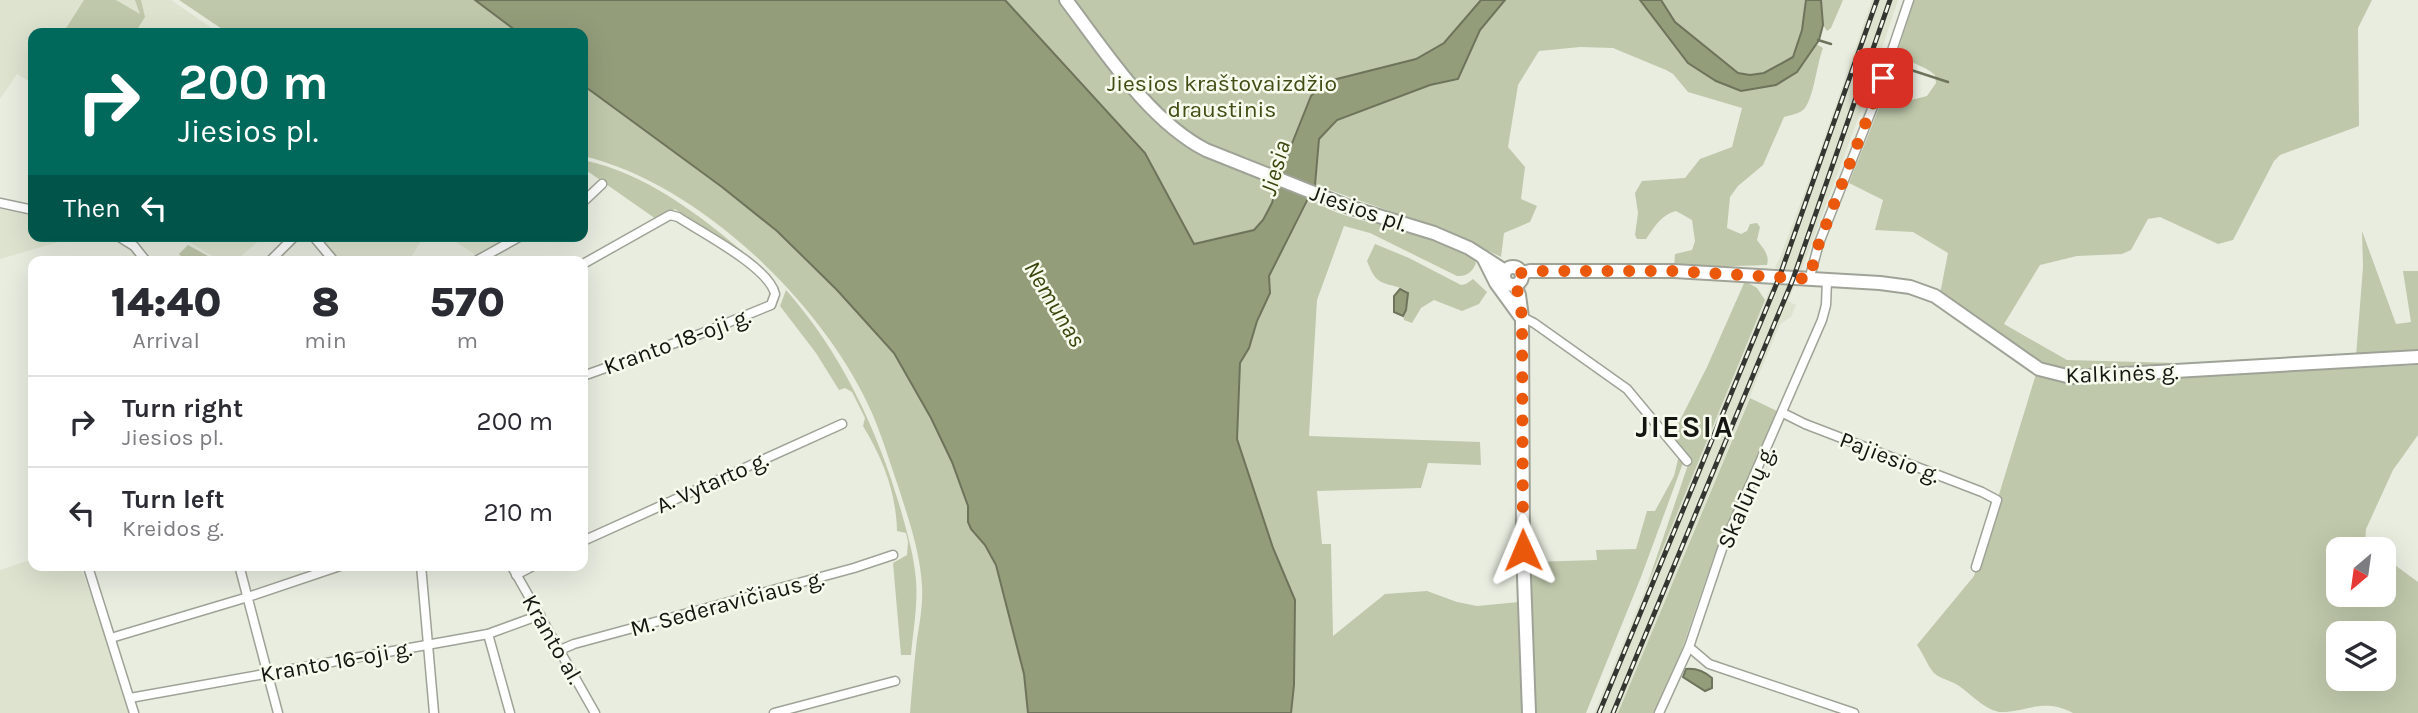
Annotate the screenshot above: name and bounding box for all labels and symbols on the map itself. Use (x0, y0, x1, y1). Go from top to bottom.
pin (1853, 48, 1913, 108)
park label: Jiesios kraštovaizdžio draustinis (1107, 70, 1337, 123)
water label: Jiesia (1254, 137, 1296, 199)
street label: Jiesios pl. (1307, 179, 1411, 238)
water label: Nemunas (1018, 256, 1092, 352)
street label: Kranto 18-oji g. (600, 302, 754, 381)
street label: Kalkinės g. (2065, 358, 2179, 389)
district label: JIESIA (1635, 409, 1735, 445)
street label: Pajiesio g. (1836, 426, 1944, 489)
street label: Skalūnų g. (1712, 441, 1781, 553)
street label: A. Vytarto g. (652, 446, 772, 519)
position arrow (1486, 513, 1560, 587)
north arrow (2326, 537, 2396, 607)
street label: M. Sederavičiaus g. (627, 565, 827, 642)
street label: Kranto al. (516, 590, 589, 689)
street label: Kranto 16-oji g. (258, 635, 414, 688)

